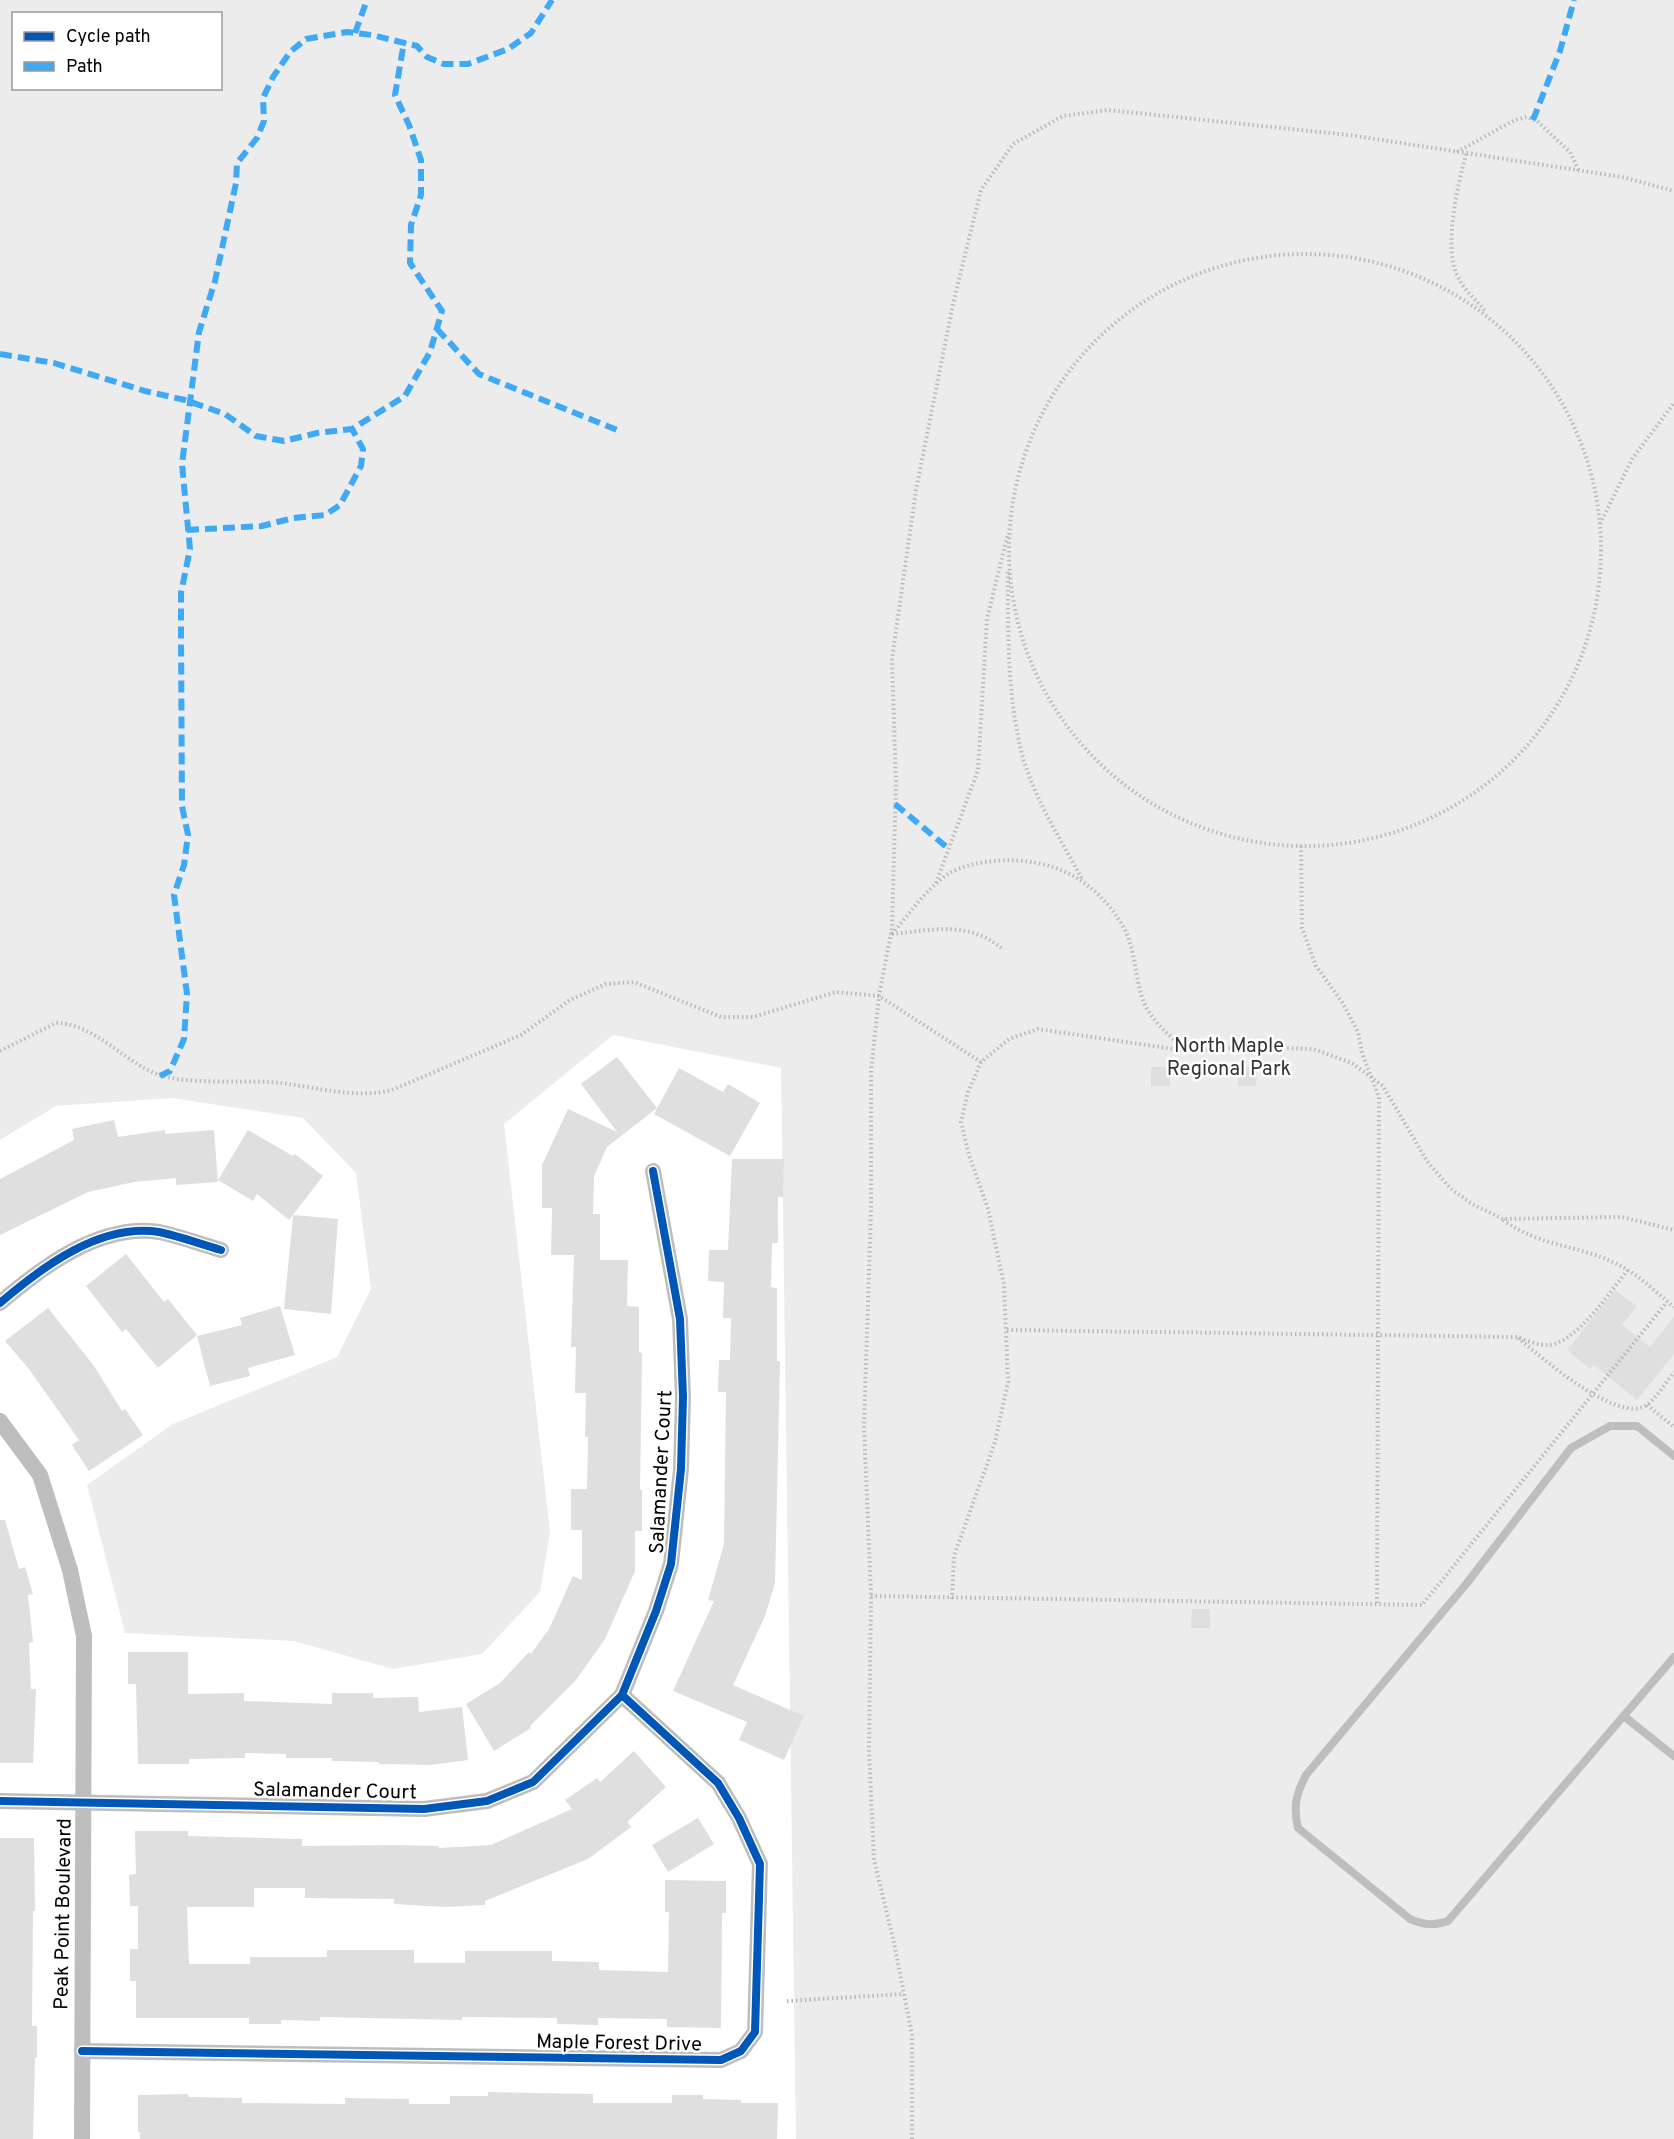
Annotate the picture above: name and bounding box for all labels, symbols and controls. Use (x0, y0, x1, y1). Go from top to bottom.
legend (12, 12, 222, 90)
text: Cycle path (66, 26, 151, 49)
text: Path (66, 56, 103, 79)
park label: North Maple Regional Park (1167, 1034, 1291, 1083)
street label: Salamander Court (645, 1390, 679, 1555)
street label: Salamander Court (253, 1778, 417, 1806)
street label: Peak Point Boulevard (49, 1818, 79, 2010)
street label: Maple Forest Drive (536, 2030, 702, 2058)

